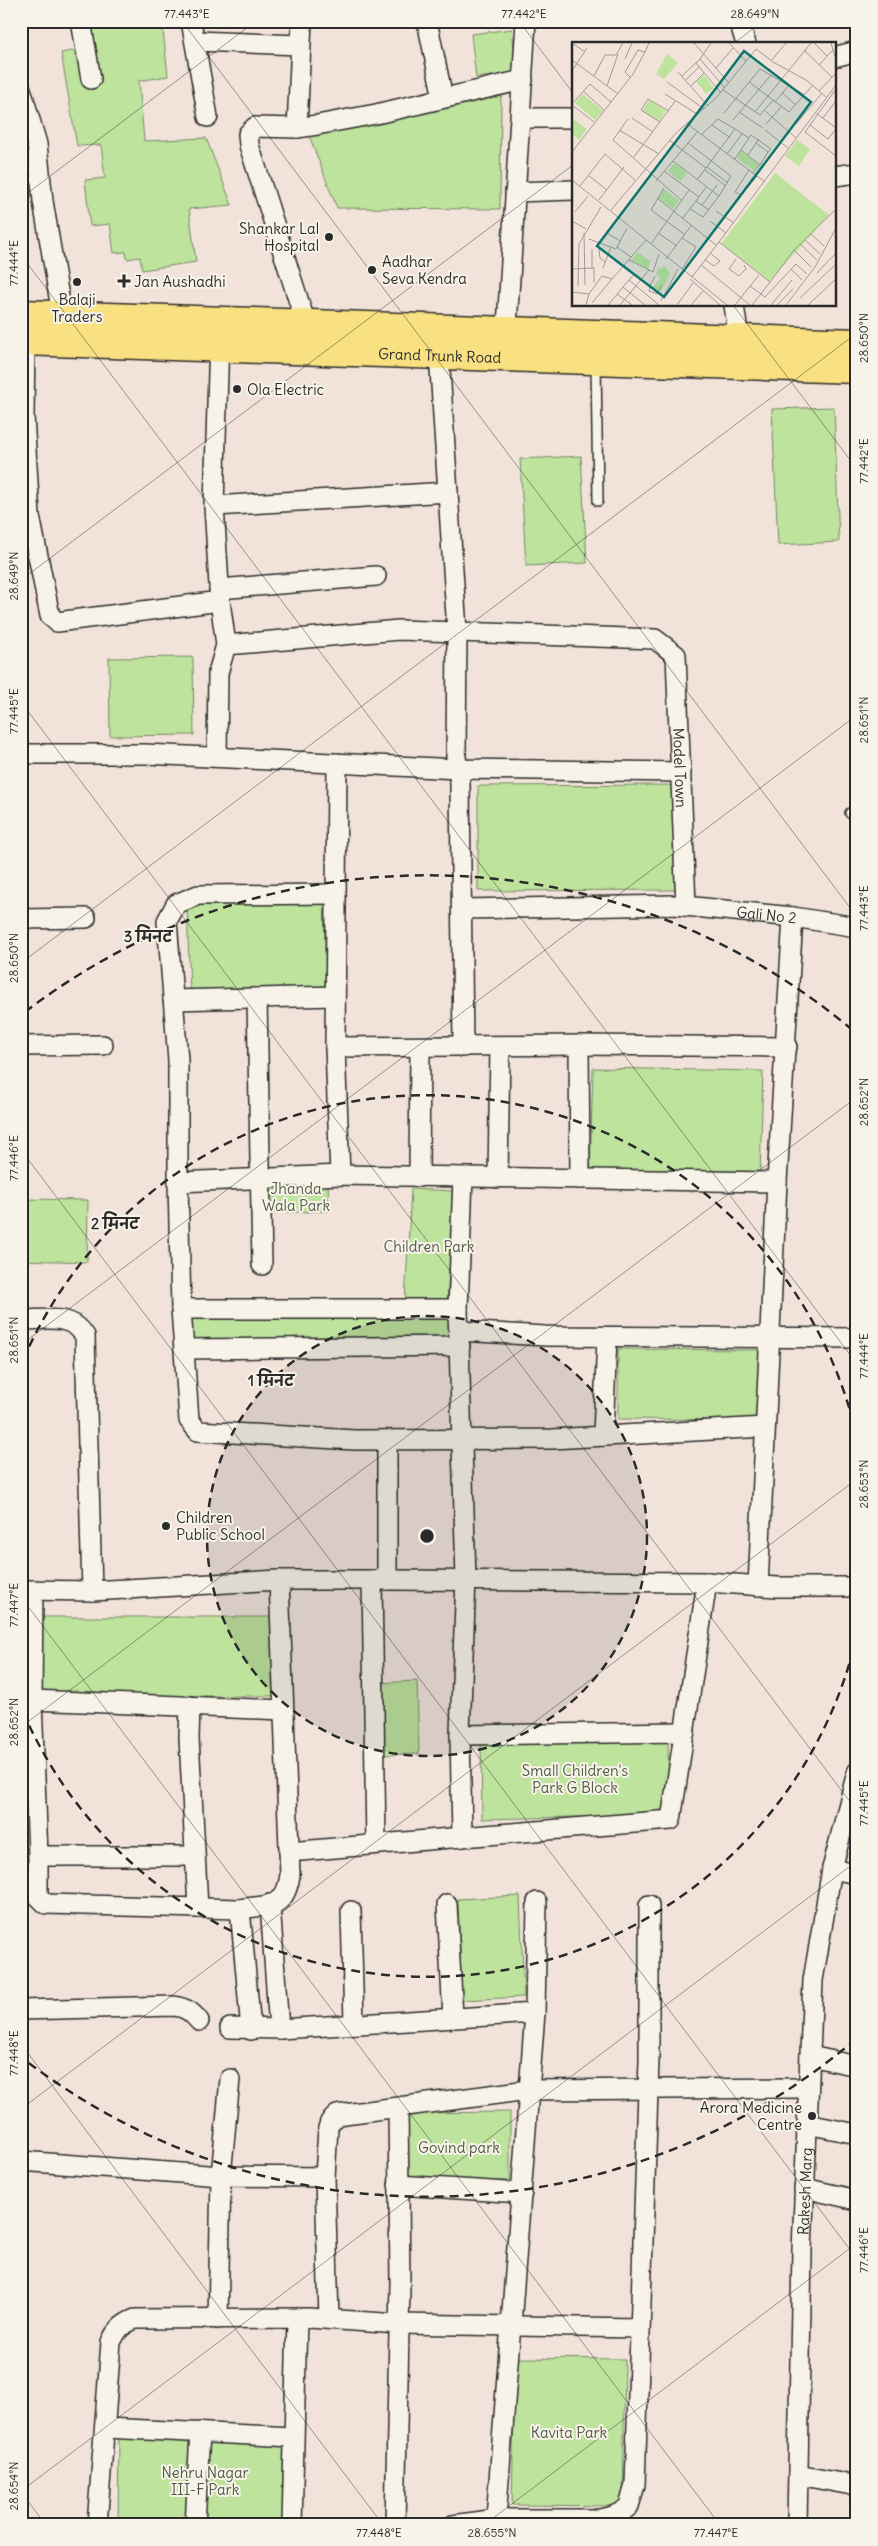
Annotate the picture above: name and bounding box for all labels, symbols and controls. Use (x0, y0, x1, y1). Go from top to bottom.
text: 77.443°E (164, 6, 210, 21)
text: 77.442°E (501, 6, 547, 21)
text: 28.649°N (730, 6, 780, 21)
inset map (572, 42, 836, 306)
place label: Shankar Lal Hospital (239, 219, 319, 255)
marker: Shankar Lal Hospital (323, 231, 335, 243)
text: 77.444°E (6, 240, 21, 286)
place label: Aadhar Seva Kendra (382, 252, 467, 288)
marker: Aadhar Seva Kendra (366, 264, 378, 276)
place label: Jan Aushadhi (134, 272, 226, 291)
marker: Jan Aushadhi (118, 275, 130, 287)
marker: Balaji Traders (71, 276, 83, 288)
place label: Balaji Traders (51, 290, 103, 326)
text: 28.650°N (856, 313, 871, 363)
street label: Grand Trunk Road (378, 343, 502, 367)
place label: Ola Electric (247, 380, 325, 399)
marker: Ola Electric (231, 383, 243, 395)
text: 77.442°E (856, 438, 871, 484)
text: 28.649°N (6, 551, 21, 601)
text: 77.445°E (6, 688, 21, 734)
text: 28.651°N (856, 697, 871, 743)
street label: Model Town (669, 727, 692, 808)
text: 77.443°E (856, 885, 871, 931)
street label: Gali No 2 (736, 902, 797, 927)
text: 3 मिनट (124, 924, 173, 946)
text: 28.650°N (6, 933, 21, 983)
text: 28.652°N (856, 1078, 871, 1126)
text: 77.446°E (6, 1135, 21, 1181)
park label: Jhanda Wala Park (262, 1179, 330, 1215)
text: 2 मिनट (91, 1211, 140, 1233)
park label: Children Park (383, 1237, 475, 1256)
text: 28.651°N (6, 1317, 21, 1363)
text: 77.444°E (856, 1333, 871, 1379)
text: 1 मिनट (248, 1368, 295, 1390)
text: 28.653°N (856, 1460, 871, 1508)
place label: Children Public School (176, 1508, 265, 1544)
marker: Children Public School (160, 1520, 172, 1532)
centre of rings (418, 1527, 436, 1545)
text: 77.447°E (6, 1583, 21, 1627)
text: 28.652°N (6, 1698, 21, 1746)
park label: Small Children's Park G Block (522, 1761, 628, 1797)
text: 77.445°E (856, 1780, 871, 1826)
text: 77.448°E (6, 2030, 21, 2076)
place label: Arora Medicine Centre (700, 2098, 802, 2134)
marker: Arora Medicine Centre (806, 2110, 818, 2122)
park label: Govind park (418, 2138, 500, 2157)
street label: Rakesh Marg (793, 2147, 816, 2235)
text: 77.446°E (856, 2227, 871, 2273)
park label: Kavita Park (531, 2423, 608, 2442)
text: 28.654°N (6, 2461, 21, 2511)
park label: Nehru Nagar III-F Park (161, 2463, 249, 2499)
text: 77.448°E (356, 2525, 402, 2540)
text: 28.655°N (468, 2525, 517, 2540)
text: 77.447°E (694, 2525, 738, 2540)

